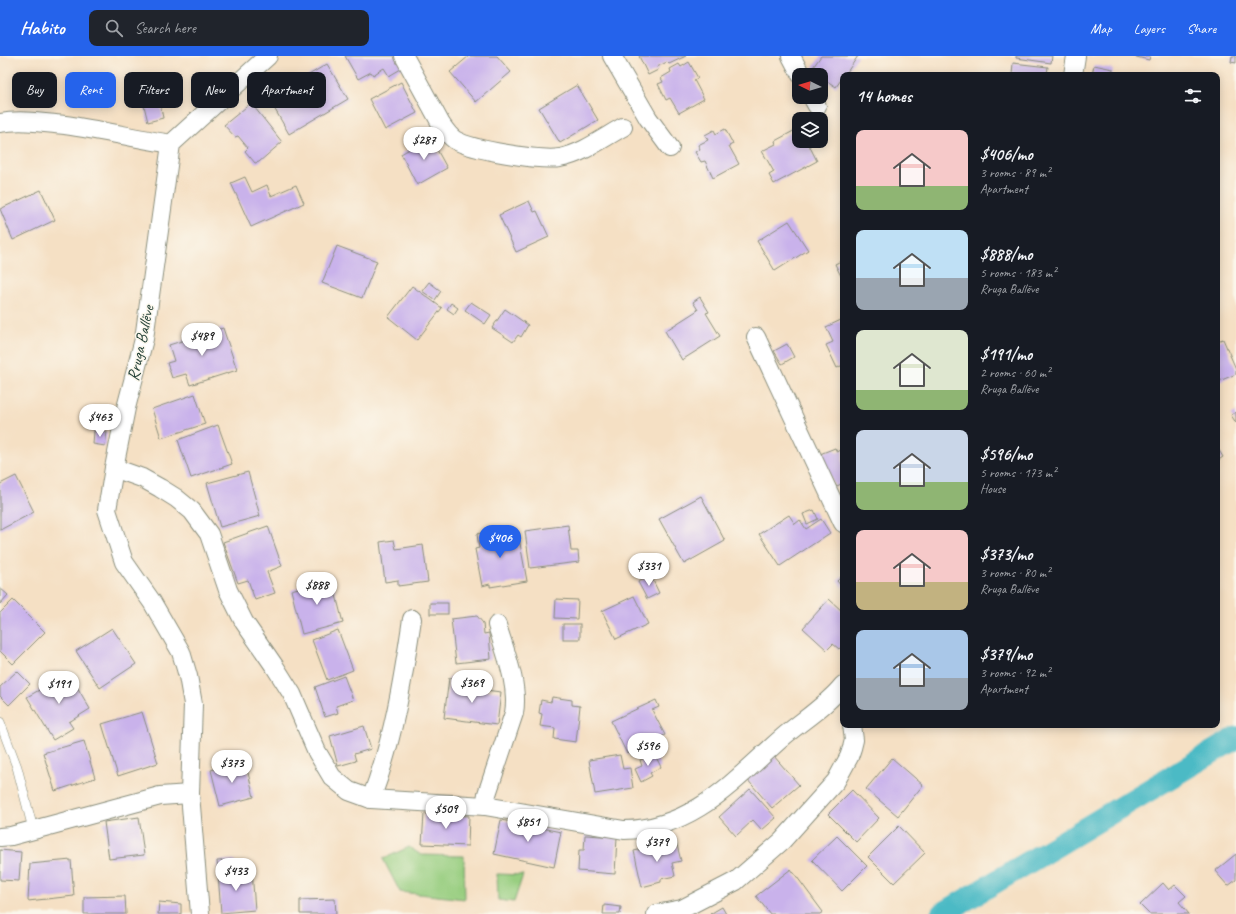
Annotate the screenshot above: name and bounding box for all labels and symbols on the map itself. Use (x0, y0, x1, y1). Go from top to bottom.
north arrow (792, 68, 828, 104)
pin: $287 (400, 127, 448, 161)
street label: Rruga Ballëve (122, 302, 159, 383)
pin: $489 (178, 323, 226, 357)
pin: $463 (76, 404, 124, 438)
pin: $406 (476, 525, 524, 559)
pin: $331 (625, 553, 673, 587)
pin: $888 (293, 572, 341, 606)
pin: $369 (448, 670, 496, 704)
pin: $191 (35, 671, 83, 705)
pin: $596 (624, 733, 672, 767)
pin: $373 (208, 750, 256, 784)
pin: $509 (422, 796, 470, 830)
pin: $851 (504, 809, 552, 843)
pin: $379 (633, 829, 681, 863)
pin: $433 (212, 858, 260, 892)

